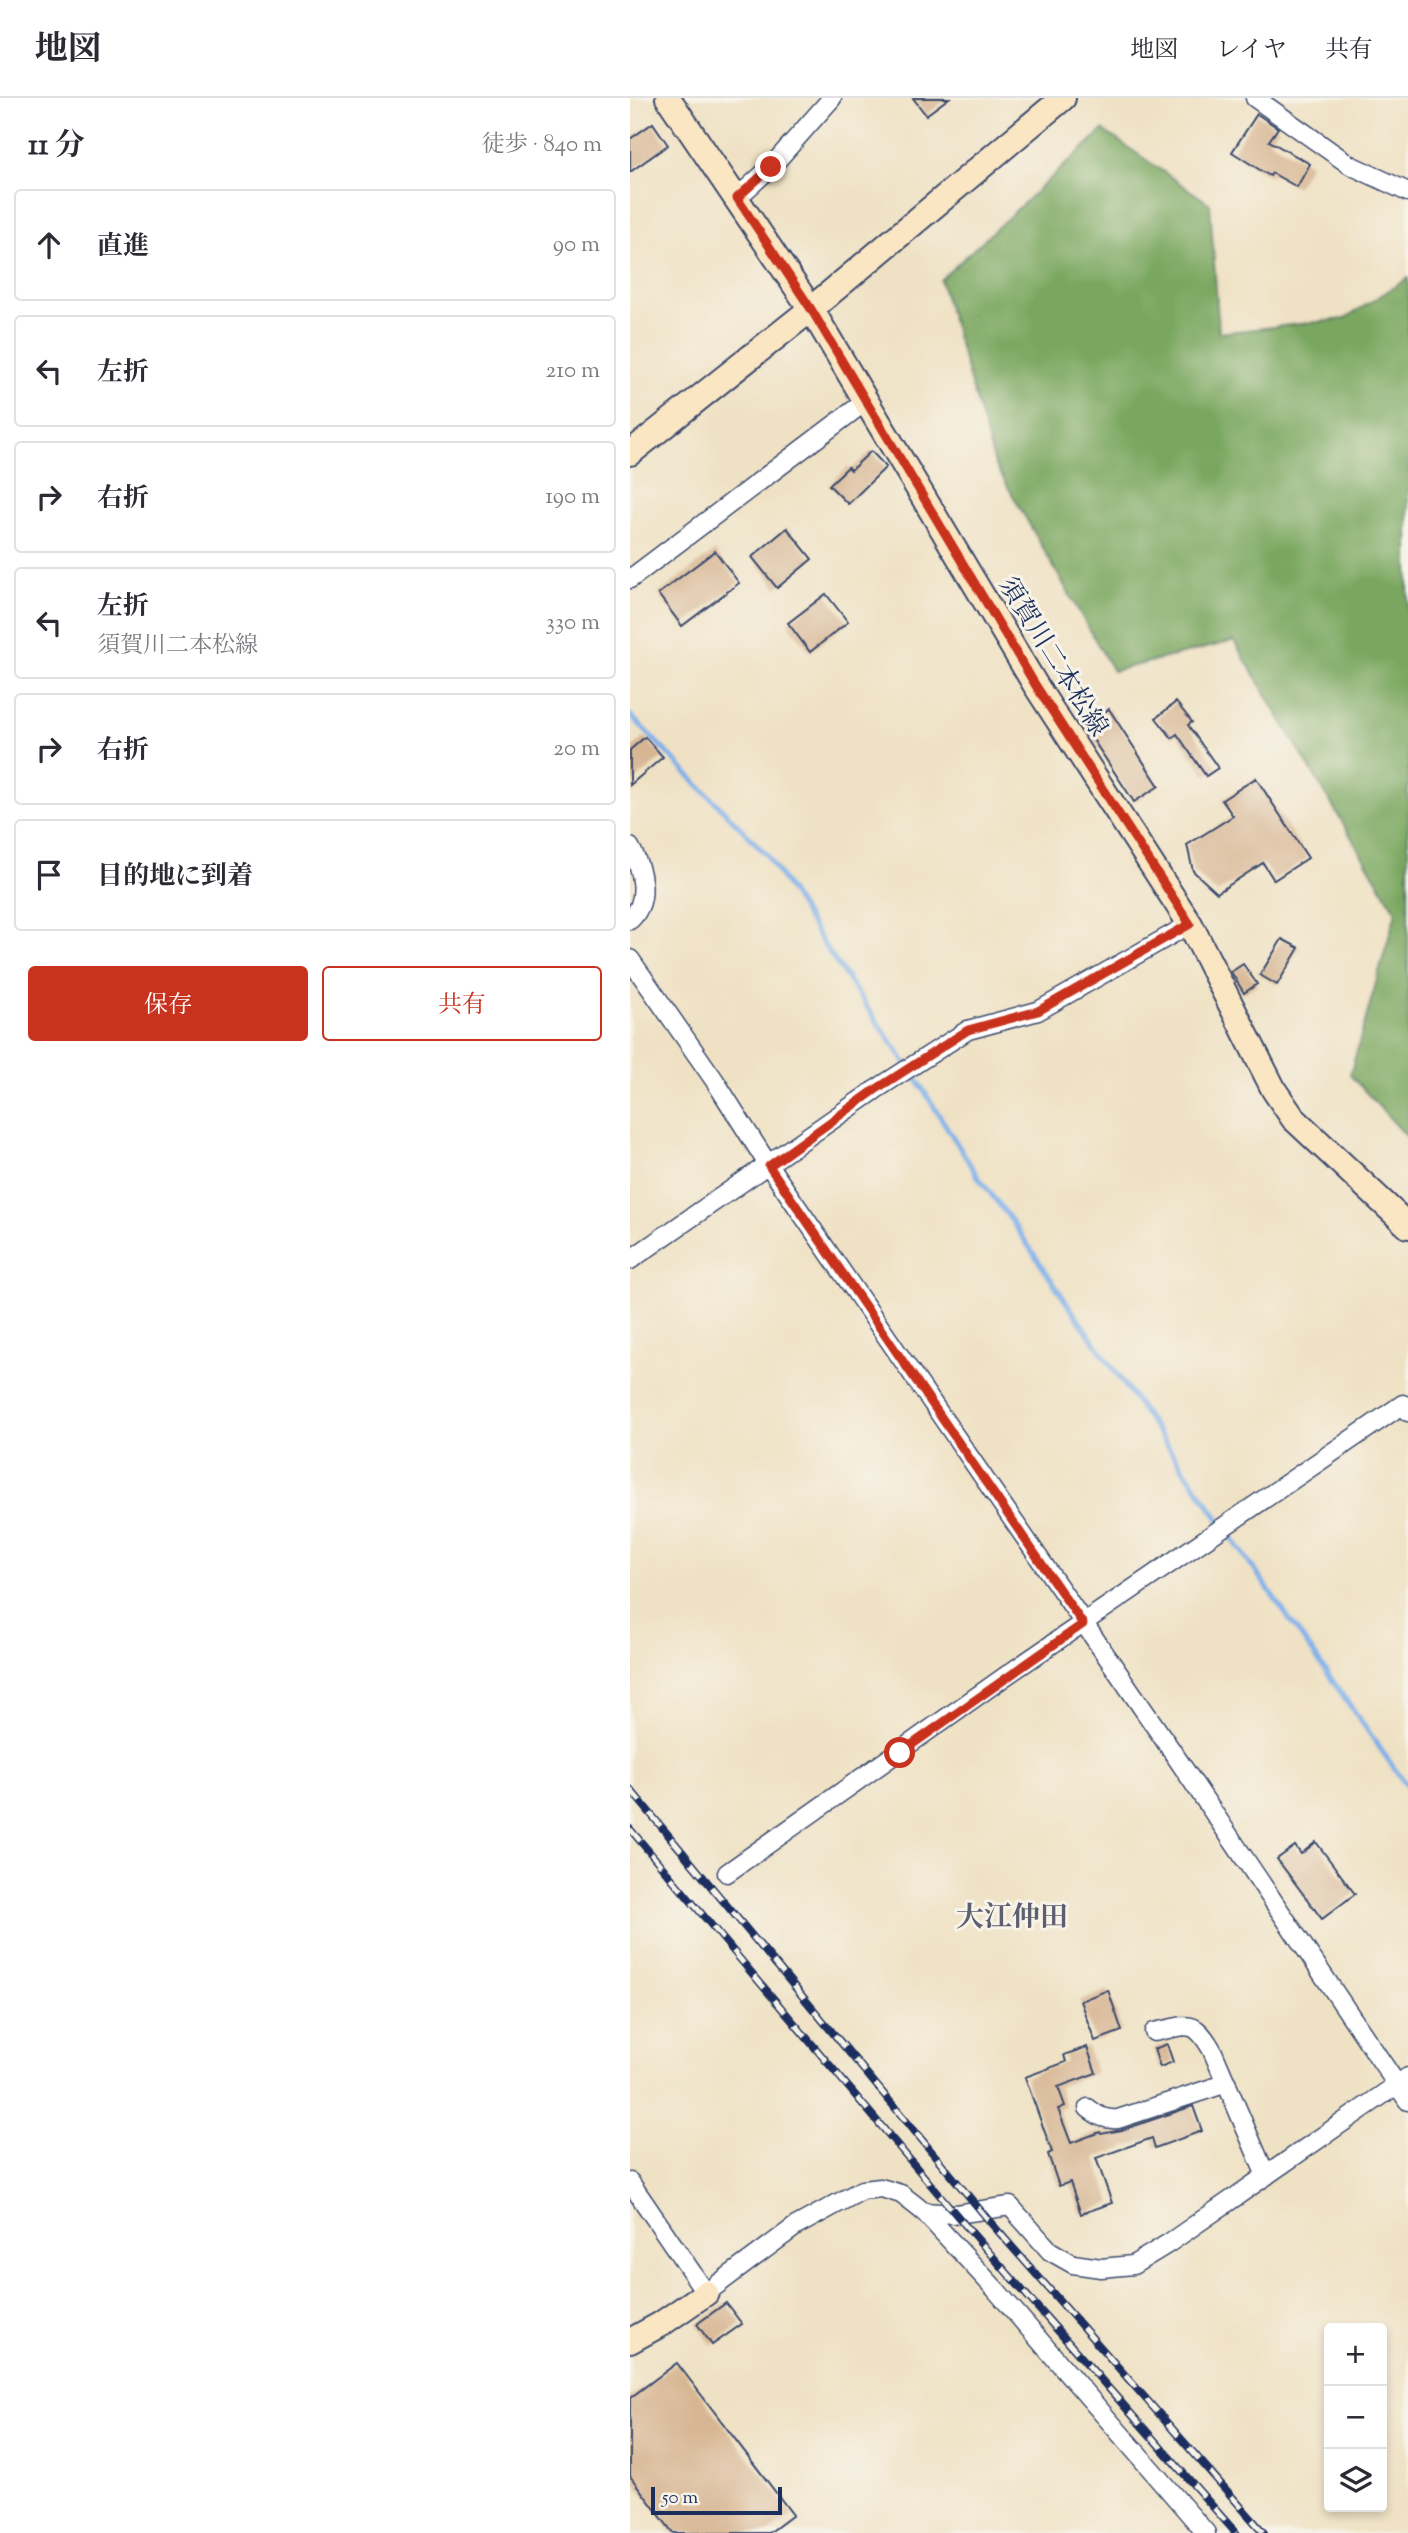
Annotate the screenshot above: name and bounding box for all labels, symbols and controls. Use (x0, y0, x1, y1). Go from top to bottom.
text: 地図 (35, 27, 101, 75)
text: 地図 (1130, 34, 1178, 68)
text: レイヤ (1216, 34, 1287, 68)
text: 共有 (1325, 34, 1373, 68)
text: 11 分 (28, 125, 85, 168)
text: 徒歩 · 840 m (482, 129, 602, 162)
route end (755, 151, 786, 182)
icon: ahead (30, 226, 68, 264)
text: 直進 (97, 229, 149, 266)
text: 90 m (553, 229, 600, 262)
icon: left (30, 352, 68, 390)
text: 左折 (97, 355, 149, 392)
text: 210 m (546, 355, 600, 388)
icon: right (30, 478, 68, 516)
text: 右折 (97, 481, 149, 518)
text: 190 m (545, 481, 600, 514)
street label: 須賀川二本松線 (988, 570, 1116, 744)
text: 左折 (97, 589, 149, 626)
icon: left (30, 604, 68, 642)
text: 330 m (546, 607, 600, 640)
text: 須賀川二本松線 (97, 630, 258, 663)
icon: right (30, 730, 68, 768)
text: 右折 (97, 733, 149, 770)
text: 20 m (553, 733, 600, 766)
icon: arrive (30, 856, 68, 894)
text: 目的地に到着 (97, 859, 253, 896)
button: 保存 (28, 966, 308, 1041)
button: 共有 (322, 966, 602, 1041)
route start (884, 1737, 915, 1768)
district label: 大江仲田 (956, 1899, 1068, 1939)
map controls (1324, 2323, 1387, 2512)
button: + (1324, 2323, 1387, 2386)
button: − (1324, 2386, 1387, 2449)
button: layers (1324, 2449, 1387, 2512)
scale bar (651, 2484, 782, 2516)
text: 50 m (662, 2485, 698, 2512)

